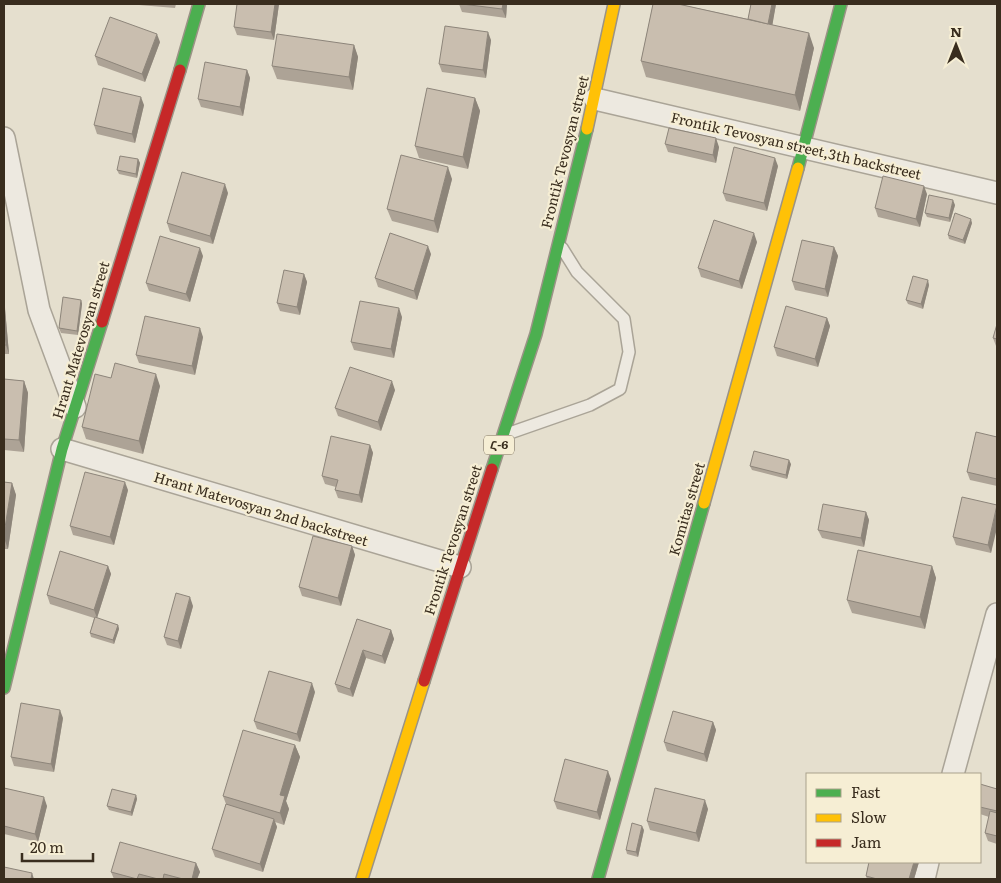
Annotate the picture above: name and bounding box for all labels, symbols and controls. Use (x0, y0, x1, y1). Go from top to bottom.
north arrow (931, 20, 981, 70)
text: N (950, 21, 962, 41)
street label: Frontik Tevosyan street (535, 73, 593, 230)
street label: Frontik Tevosyan street,3th backstreet (669, 106, 924, 184)
street label: Hrant Matevosyan street (46, 258, 114, 421)
road number: Հ-6 (484, 436, 514, 454)
street label: Komitas street (663, 459, 709, 558)
street label: Frontik Tevosyan street (418, 462, 486, 618)
street label: Hrant Matevosyan 2nd backstreet (152, 466, 371, 550)
legend (806, 773, 981, 863)
text: Fast (851, 780, 880, 803)
text: Slow (851, 805, 886, 828)
scale bar (22, 830, 94, 862)
text: Jam (851, 830, 882, 853)
text: 20 m (30, 835, 64, 858)

